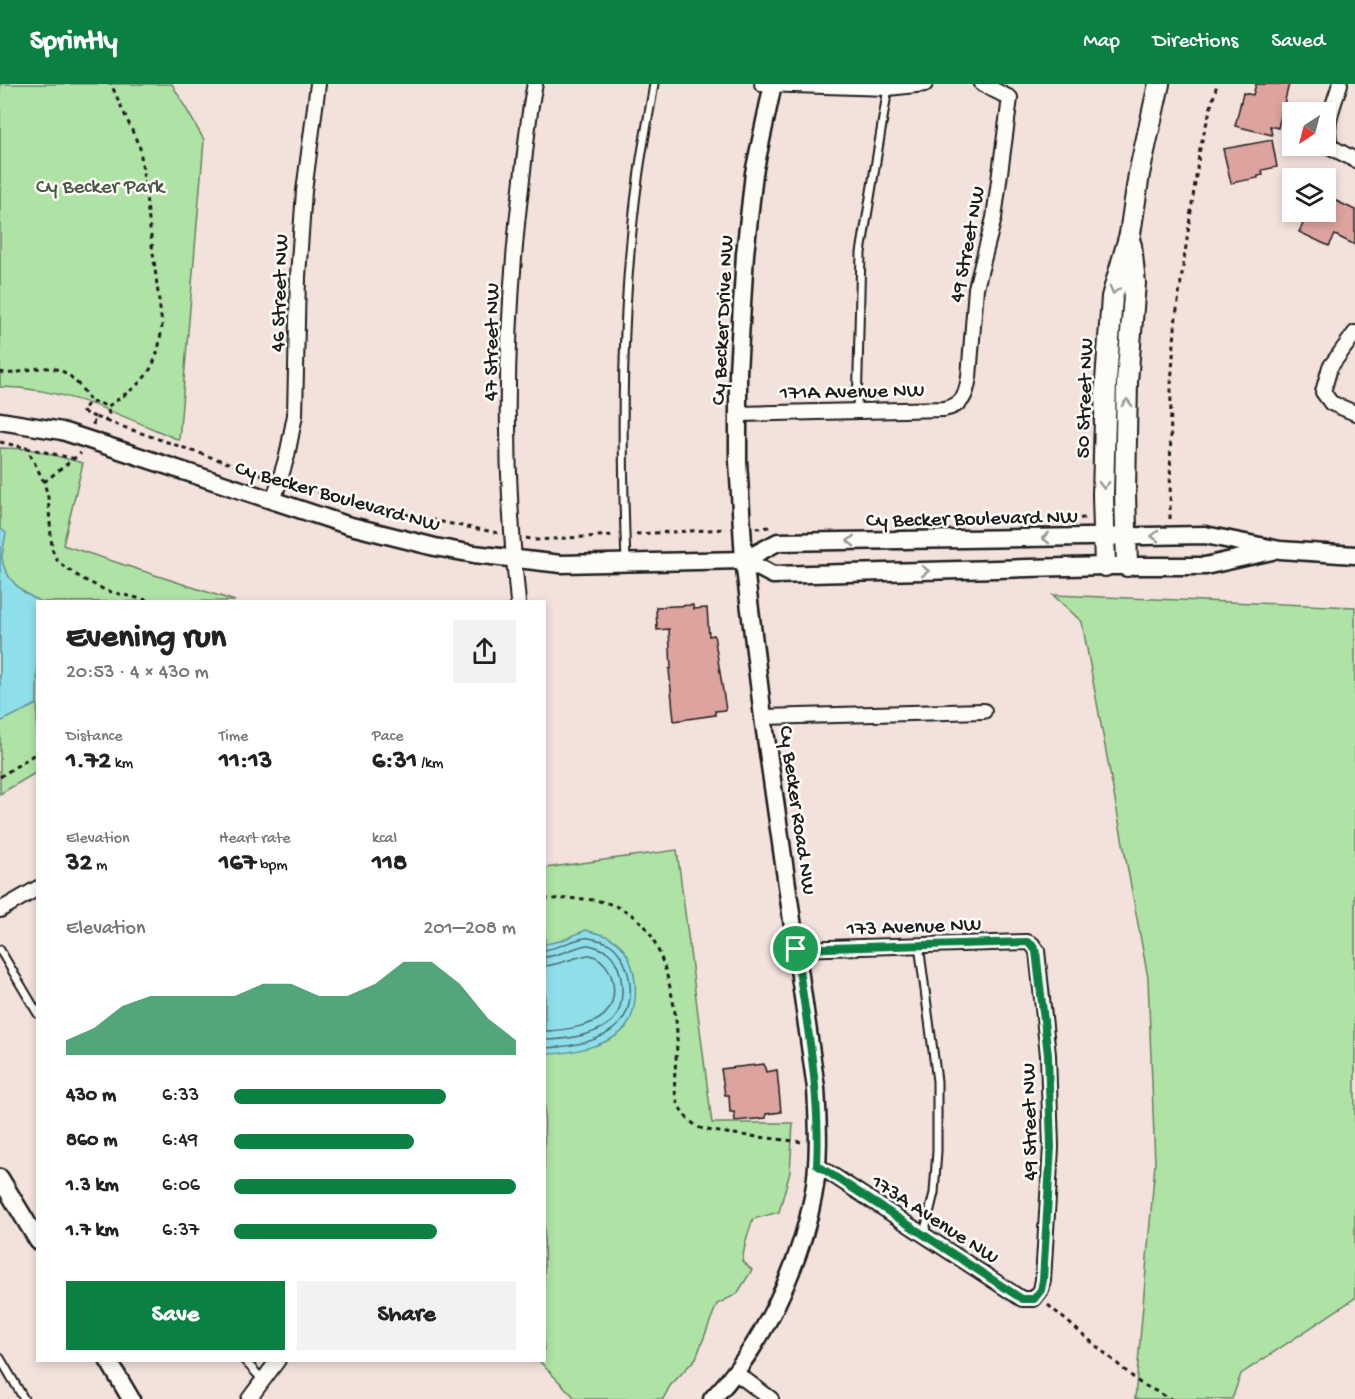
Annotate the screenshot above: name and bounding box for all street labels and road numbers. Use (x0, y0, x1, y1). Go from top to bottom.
street label: 49 Street NW (946, 184, 993, 305)
street label: 46 Street NW (267, 234, 296, 353)
street label: Cy Becker Drive NW (708, 234, 741, 406)
street label: 47 Street NW (480, 283, 507, 401)
street label: 50 Street NW (1072, 337, 1101, 459)
street label: 171A Avenue NW (778, 380, 925, 407)
street label: Cy Becker Boulevard NW (232, 457, 443, 540)
street label: Cy Becker Boulevard NW (866, 506, 1078, 535)
street label: Cy Becker Road NW (771, 724, 820, 897)
street label: 173 Avenue NW (845, 914, 982, 943)
street label: 49 Street NW (1018, 1063, 1045, 1181)
street label: 173A Avenue NW (865, 1170, 1003, 1272)

